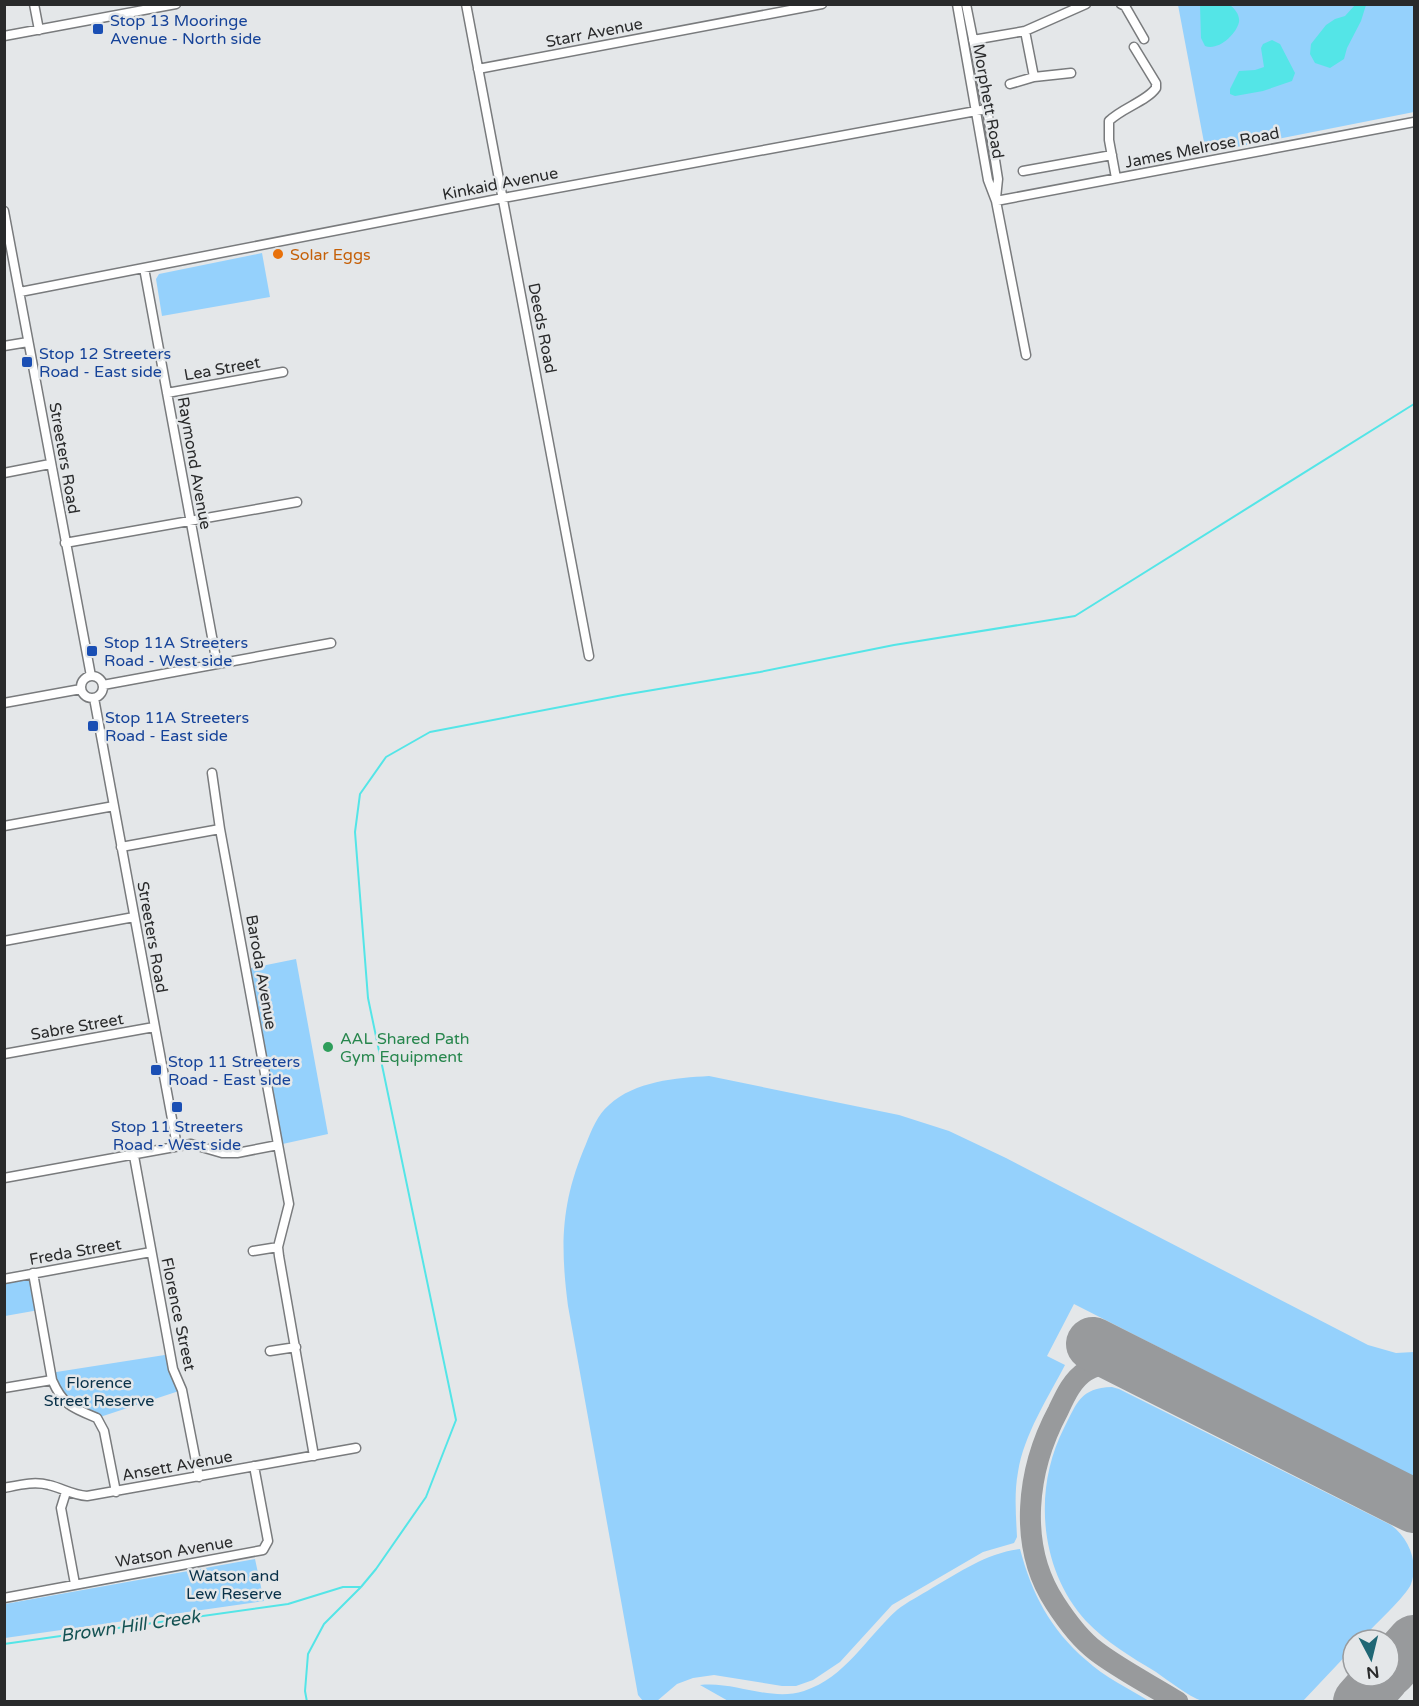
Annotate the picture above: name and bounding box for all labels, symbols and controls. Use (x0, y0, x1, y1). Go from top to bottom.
place label: Stop 13 Mooringe Avenue - North side (110, 11, 261, 49)
street label: Starr Avenue (544, 14, 644, 52)
marker: Stop 13 Mooringe Avenue - North side (91, 22, 105, 36)
street label: Morphett Road (968, 42, 1008, 160)
street label: James Melrose Road (1123, 123, 1281, 173)
street label: Kinkaid Avenue (441, 163, 560, 205)
place label: Solar Eggs (290, 245, 371, 265)
marker: Solar Eggs (271, 247, 285, 261)
street label: Deeds Road (523, 281, 561, 375)
place label: Stop 12 Streeters Road - East side (39, 344, 171, 382)
street label: Lea Street (182, 352, 262, 386)
marker: Stop 12 Streeters Road - East side (20, 355, 34, 369)
street label: Raymond Avenue (172, 395, 216, 531)
street label: Streeters Road (44, 401, 84, 515)
place label: Stop 11A Streeters Road - West side (104, 633, 248, 671)
marker: Stop 11A Streeters Road - West side (85, 644, 99, 658)
place label: Stop 11A Streeters Road - East side (105, 708, 249, 746)
marker: Stop 11A Streeters Road - East side (86, 719, 100, 733)
street label: Streeters Road (132, 880, 172, 994)
street label: Baroda Avenue (241, 913, 281, 1031)
street label: Sabre Street (29, 1009, 125, 1045)
place label: AAL Shared Path Gym Equipment (340, 1029, 470, 1067)
marker: AAL Shared Path Gym Equipment (321, 1040, 335, 1054)
place label: Stop 11 Streeters Road - East side (168, 1052, 300, 1090)
marker: Stop 11 Streeters Road - East side (149, 1063, 163, 1077)
marker: Stop 11 Streeters Road - West side (170, 1100, 184, 1114)
place label: Stop 11 Streeters Road - West side (111, 1117, 243, 1155)
street label: Freda Street (28, 1234, 123, 1270)
street label: Florence Street (156, 1256, 200, 1373)
park label: Florence Street Reserve (44, 1373, 154, 1411)
street label: Ansett Avenue (120, 1446, 234, 1486)
street label: Watson Avenue (114, 1532, 235, 1572)
park label: Watson and Lew Reserve (186, 1566, 282, 1604)
water label: Brown Hill Creek (59, 1605, 202, 1647)
north arrow (1341, 1628, 1401, 1688)
text: N (1365, 1661, 1380, 1683)

